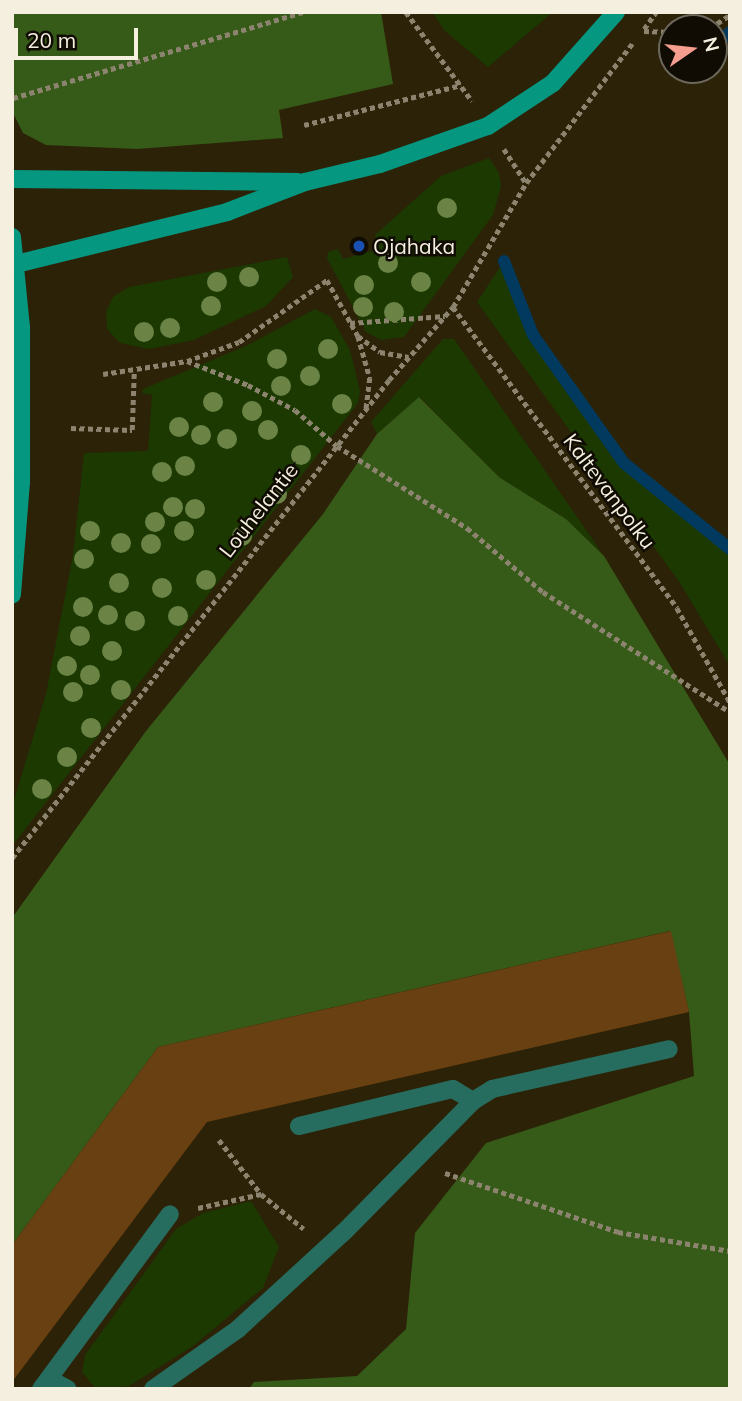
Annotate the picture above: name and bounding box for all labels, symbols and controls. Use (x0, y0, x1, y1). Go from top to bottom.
scale bar (18, 14, 142, 58)
north arrow (658, 14, 728, 84)
text: 20 m (27, 27, 76, 53)
text: N (698, 35, 725, 54)
place label: Ojahaka (373, 233, 455, 259)
marker: Ojahaka (351, 238, 367, 254)
street label: Kaltevanpolku (558, 428, 662, 554)
street label: Louhelantie (213, 458, 303, 562)

